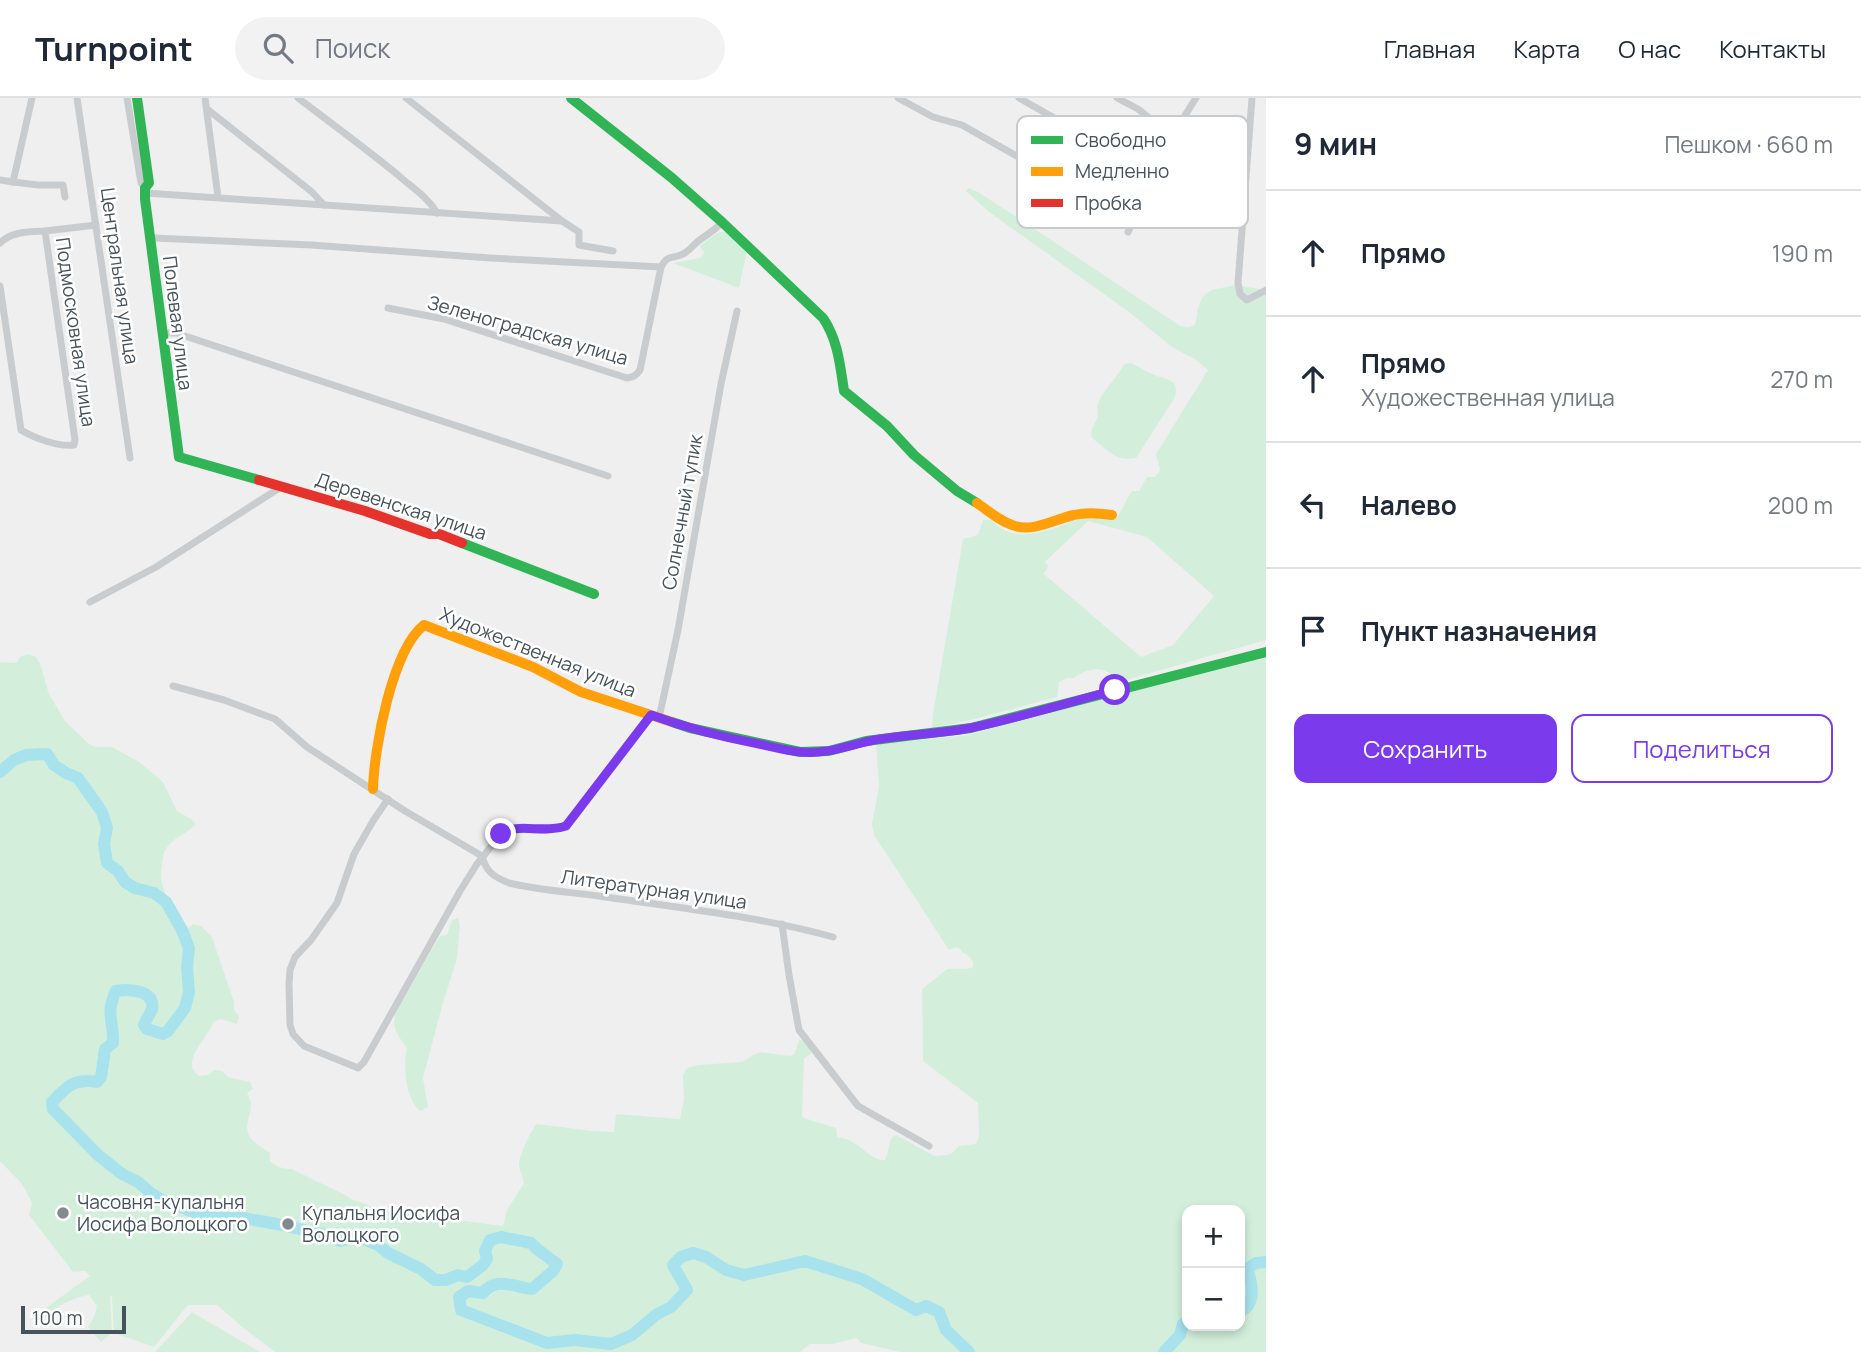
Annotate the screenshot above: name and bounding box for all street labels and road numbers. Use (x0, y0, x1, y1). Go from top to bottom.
street label: Центральная улица (95, 186, 145, 366)
street label: Подмосковная улица (50, 236, 102, 428)
street label: Полевая улица (157, 254, 199, 392)
street label: Зеленоградская улица (425, 289, 631, 371)
street label: Солнечный тупик (656, 432, 709, 592)
street label: Деревенская улица (312, 466, 490, 546)
street label: Художественная улица (436, 601, 640, 703)
street label: Литературная улица (560, 863, 748, 915)

